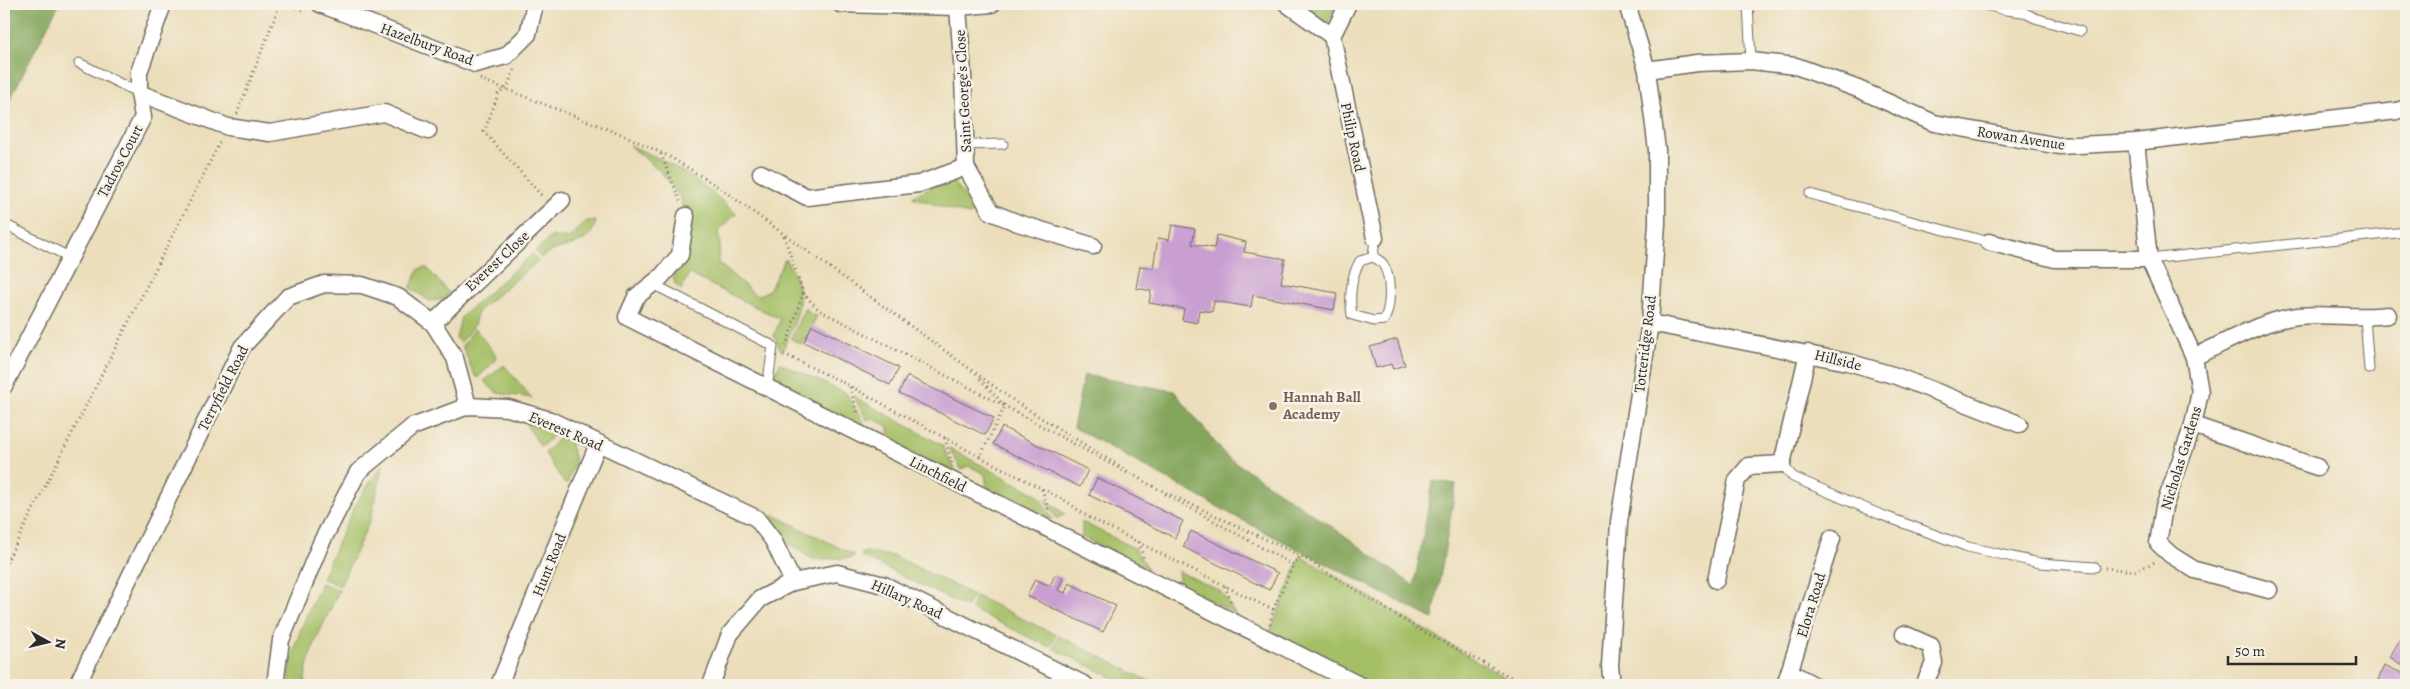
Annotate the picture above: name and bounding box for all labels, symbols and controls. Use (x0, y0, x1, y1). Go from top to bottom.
street label: Hazelbury Road (378, 18, 477, 70)
street label: Saint George's Close (950, 29, 976, 153)
street label: Philip Road (1336, 100, 1370, 174)
street label: Tadros Court (92, 121, 148, 201)
street label: Rowan Avenue (1975, 121, 2067, 155)
street label: Everest Close (461, 226, 534, 296)
street label: Totteridge Road (1629, 293, 1661, 394)
street label: Terryfield Road (193, 341, 254, 434)
street label: Hillside (1812, 345, 1864, 376)
place label: Hannah Ball Academy (1282, 387, 1361, 424)
marker: Hannah Ball Academy (1267, 400, 1279, 412)
street label: Nicholas Gardens (2156, 404, 2206, 512)
street label: Everest Road (526, 406, 607, 456)
street label: Linchfield (906, 451, 971, 497)
street label: Hunt Road (527, 529, 571, 600)
street label: Elora Road (1792, 569, 1831, 640)
street label: Hillary Road (868, 574, 947, 624)
north arrow (22, 616, 72, 666)
scale bar (2228, 634, 2355, 666)
text: N (50, 637, 70, 650)
text: 50 m (2235, 641, 2265, 661)

